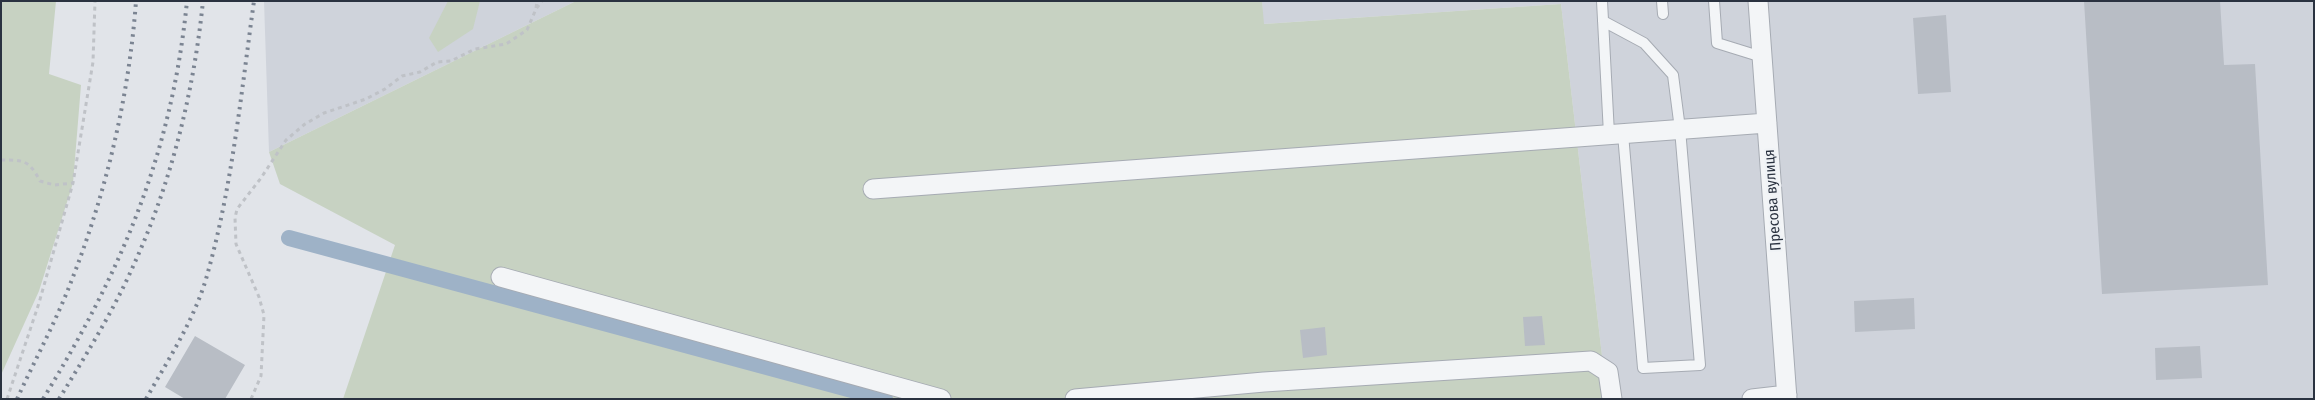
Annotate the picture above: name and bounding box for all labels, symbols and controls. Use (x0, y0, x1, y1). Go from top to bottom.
street label: Пресова вулиця (1760, 149, 1786, 251)

